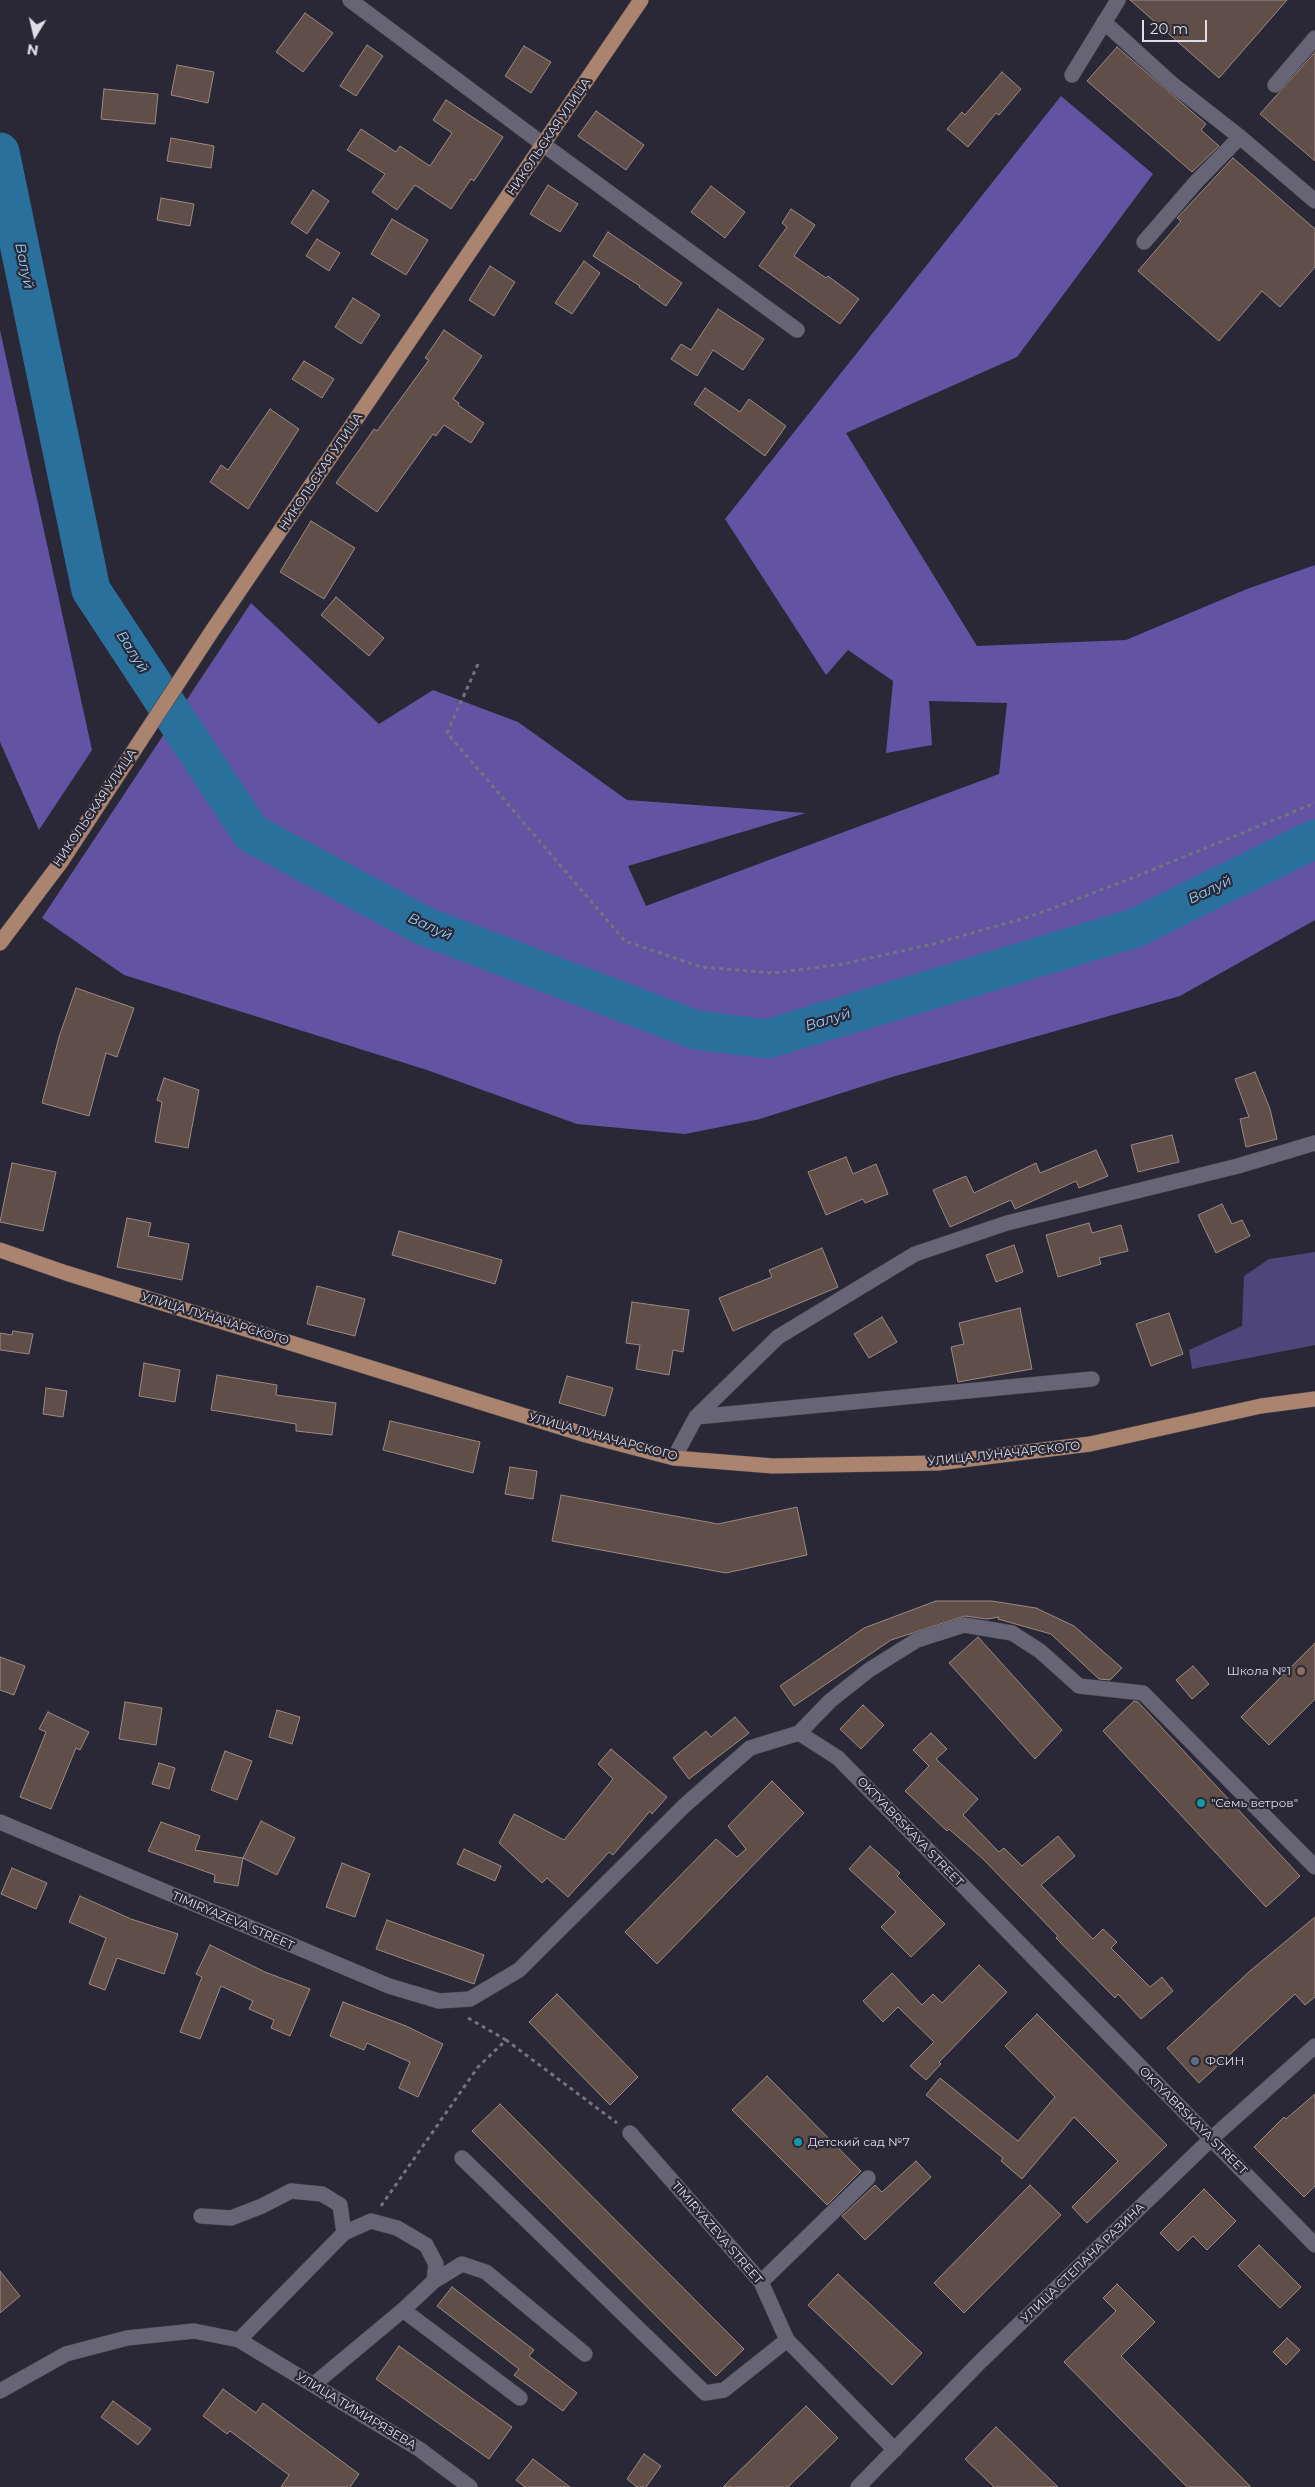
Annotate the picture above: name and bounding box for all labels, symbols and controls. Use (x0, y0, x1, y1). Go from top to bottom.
north arrow (10, 10, 60, 60)
scale bar (1145, 10, 1210, 42)
text: 20 m (1150, 19, 1188, 38)
text: N (26, 40, 40, 60)
street label: НИКОЛЬСКАЯ УЛИЦА (504, 75, 594, 199)
water label: Валуй (11, 242, 37, 290)
street label: НИКОЛЬСКАЯ УЛИЦА (276, 410, 366, 534)
water label: Валуй (112, 628, 152, 676)
street label: НИКОЛЬСКАЯ УЛИЦА (50, 746, 140, 870)
water label: Валуй (1185, 872, 1235, 908)
water label: Валуй (405, 910, 455, 944)
water label: Валуй (803, 1005, 853, 1035)
street label: УЛИЦА ЛУНАЧАРСКОГО (139, 1290, 291, 1348)
street label: УЛИЦА ЛУНАЧАРСКОГО (527, 1410, 679, 1464)
street label: УЛИЦА ЛУНАЧАРСКОГО (927, 1439, 1081, 1469)
place label: Школа №1 (1227, 1664, 1291, 1678)
marker: Школа №1 (1295, 1665, 1307, 1677)
street label: OKTYABRSKAYA STREET (854, 1774, 966, 1890)
place label: "Семь ветров" (1211, 1796, 1298, 1810)
marker: "Семь ветров" (1195, 1797, 1207, 1809)
street label: TIMIRYAZEVA STREET (170, 1889, 296, 1953)
place label: ФСИН (1205, 2054, 1244, 2068)
marker: ФСИН (1189, 2055, 1201, 2067)
street label: OKTYABRSKAYA STREET (1136, 2064, 1250, 2178)
place label: Детский сад №7 (808, 2135, 910, 2149)
marker: Детский сад №7 (792, 2136, 804, 2148)
street label: TIMIRYAZEVA STREET (669, 2179, 765, 2287)
street label: УЛИЦА СТЕПАНА РАЗИНА (1018, 2200, 1148, 2326)
street label: УЛИЦА ТИМИРЯЗЕВА (293, 2369, 419, 2453)

